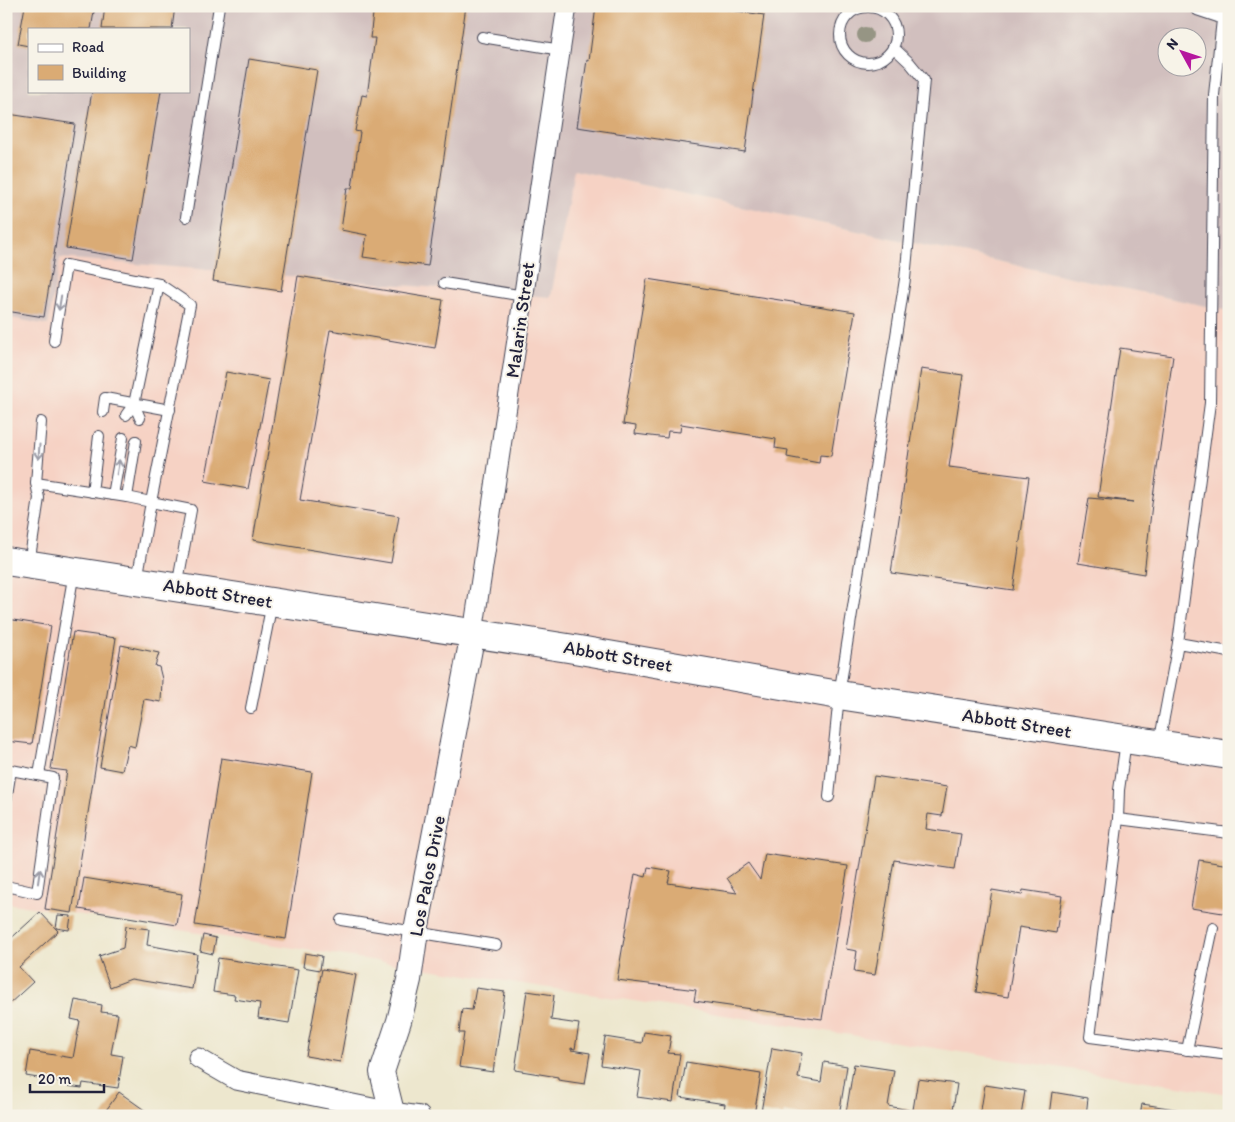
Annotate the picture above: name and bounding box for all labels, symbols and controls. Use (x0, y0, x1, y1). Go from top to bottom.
legend (28, 28, 190, 92)
north arrow (1158, 28, 1208, 78)
text: N (1163, 35, 1182, 53)
text: Road (72, 38, 105, 56)
text: Building (72, 64, 126, 82)
street label: Malarin Street (500, 261, 540, 379)
one-way arrow (54, 295, 64, 311)
one-way arrow (34, 444, 43, 460)
one-way arrow (113, 459, 123, 475)
street label: Abbott Street (162, 573, 274, 613)
street label: Abbott Street (562, 635, 674, 677)
street label: Abbott Street (961, 703, 1073, 743)
street label: Los Palos Drive (404, 813, 450, 939)
one-way arrow (34, 868, 44, 884)
scale bar (30, 1062, 104, 1094)
text: 20 m (38, 1070, 72, 1088)

